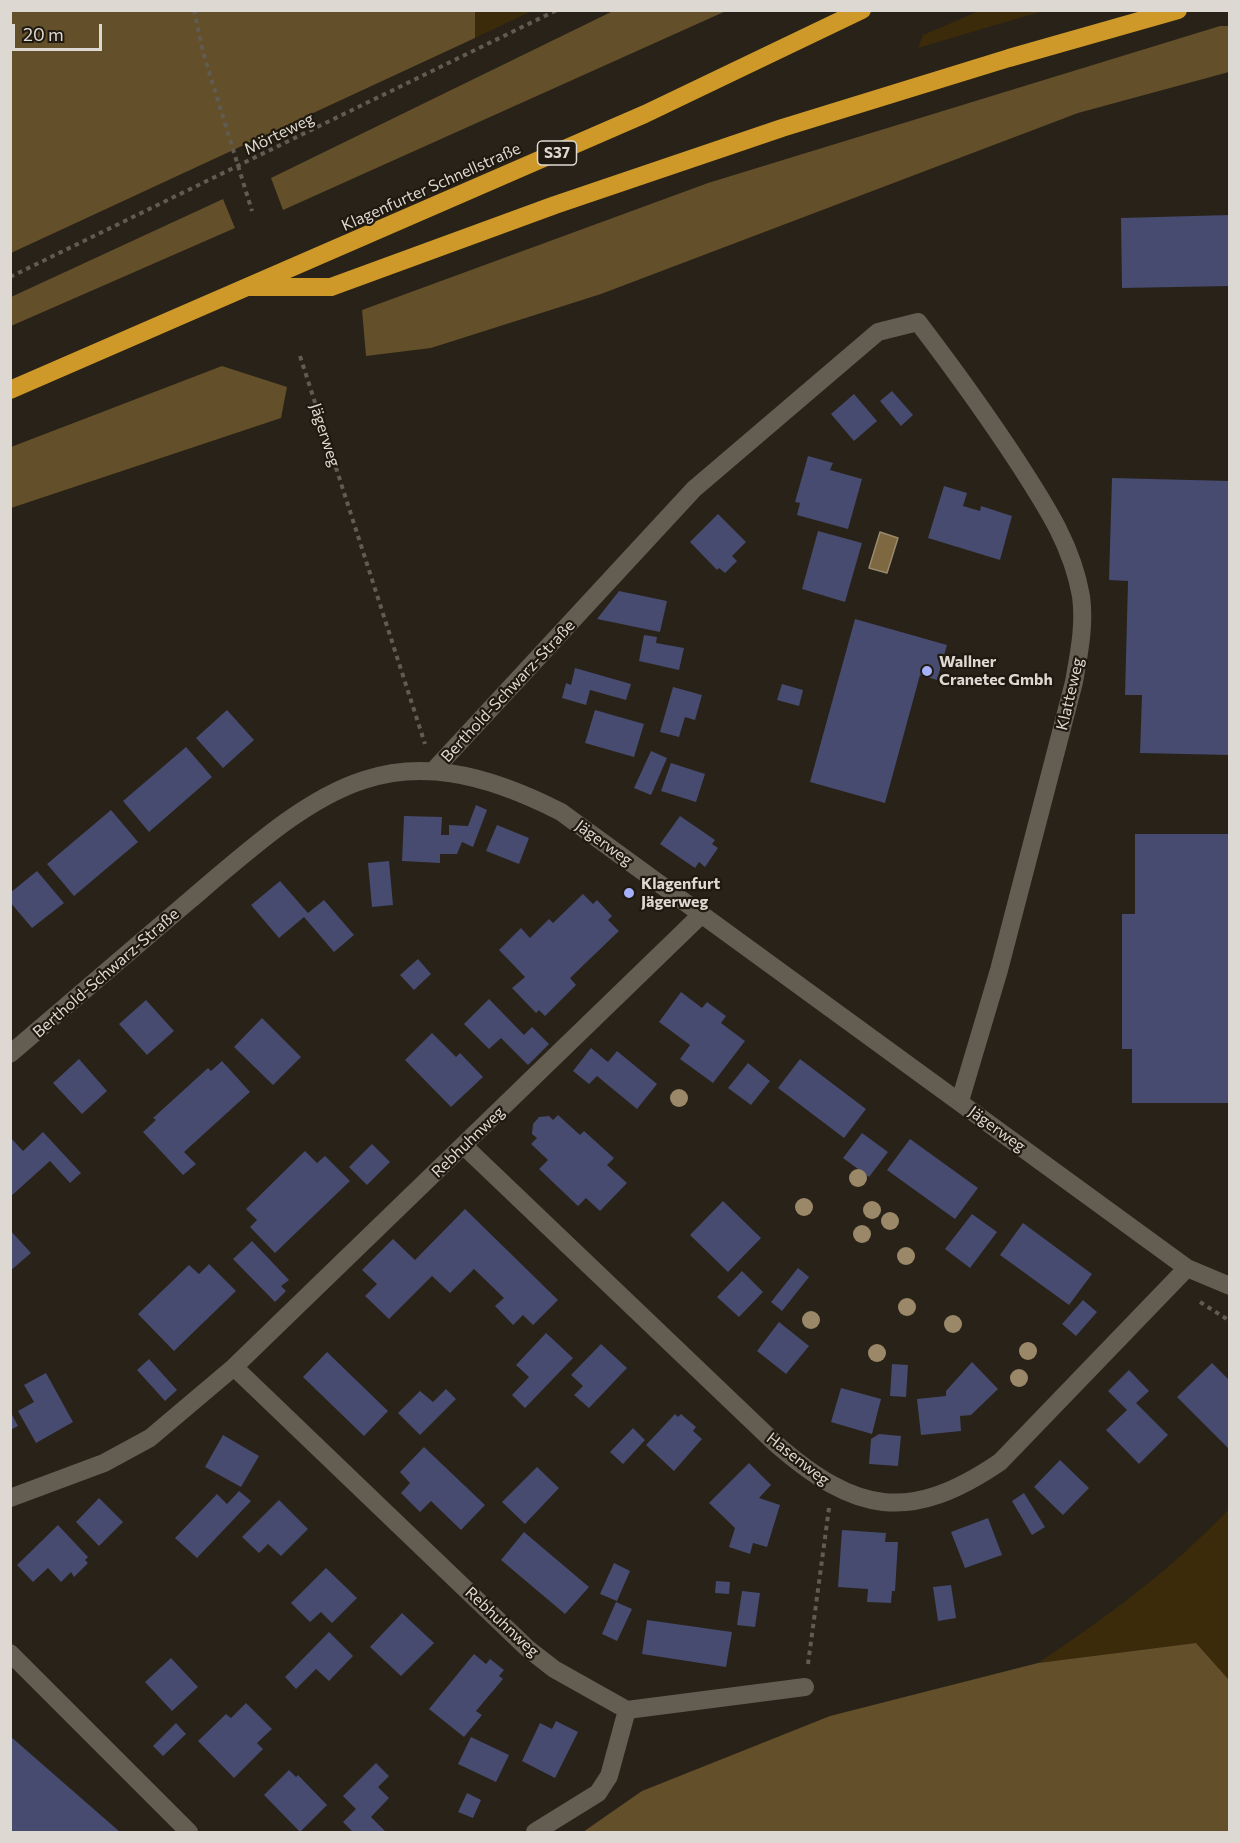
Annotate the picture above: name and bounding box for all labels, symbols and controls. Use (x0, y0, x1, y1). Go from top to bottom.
scale bar (15, 12, 105, 50)
text: 20 m (23, 23, 64, 45)
street label: Mörteweg (241, 109, 317, 159)
street label: Klagenfurter Schnellstraße (338, 139, 524, 235)
road number: S37 (538, 141, 576, 165)
street label: Jägerweg (306, 401, 344, 469)
street label: Berthold-Schwarz-Straße (437, 616, 579, 766)
place label: Wallner Cranetec Gmbh (939, 652, 1053, 690)
street label: Klatteweg (1052, 656, 1088, 732)
marker: Wallner Cranetec Gmbh (920, 664, 934, 678)
street label: Jägerweg (572, 816, 636, 870)
place label: Klagenfurt Jägerweg (641, 874, 720, 912)
marker: Klagenfurt Jägerweg (622, 886, 636, 900)
street label: Berthold-Schwarz-Straße (29, 904, 183, 1042)
street label: Rebhuhnweg (428, 1102, 508, 1182)
street label: Jägerweg (965, 1102, 1029, 1156)
street label: Hasenweg (763, 1428, 833, 1490)
street label: Rebhuhnweg (461, 1583, 543, 1661)

